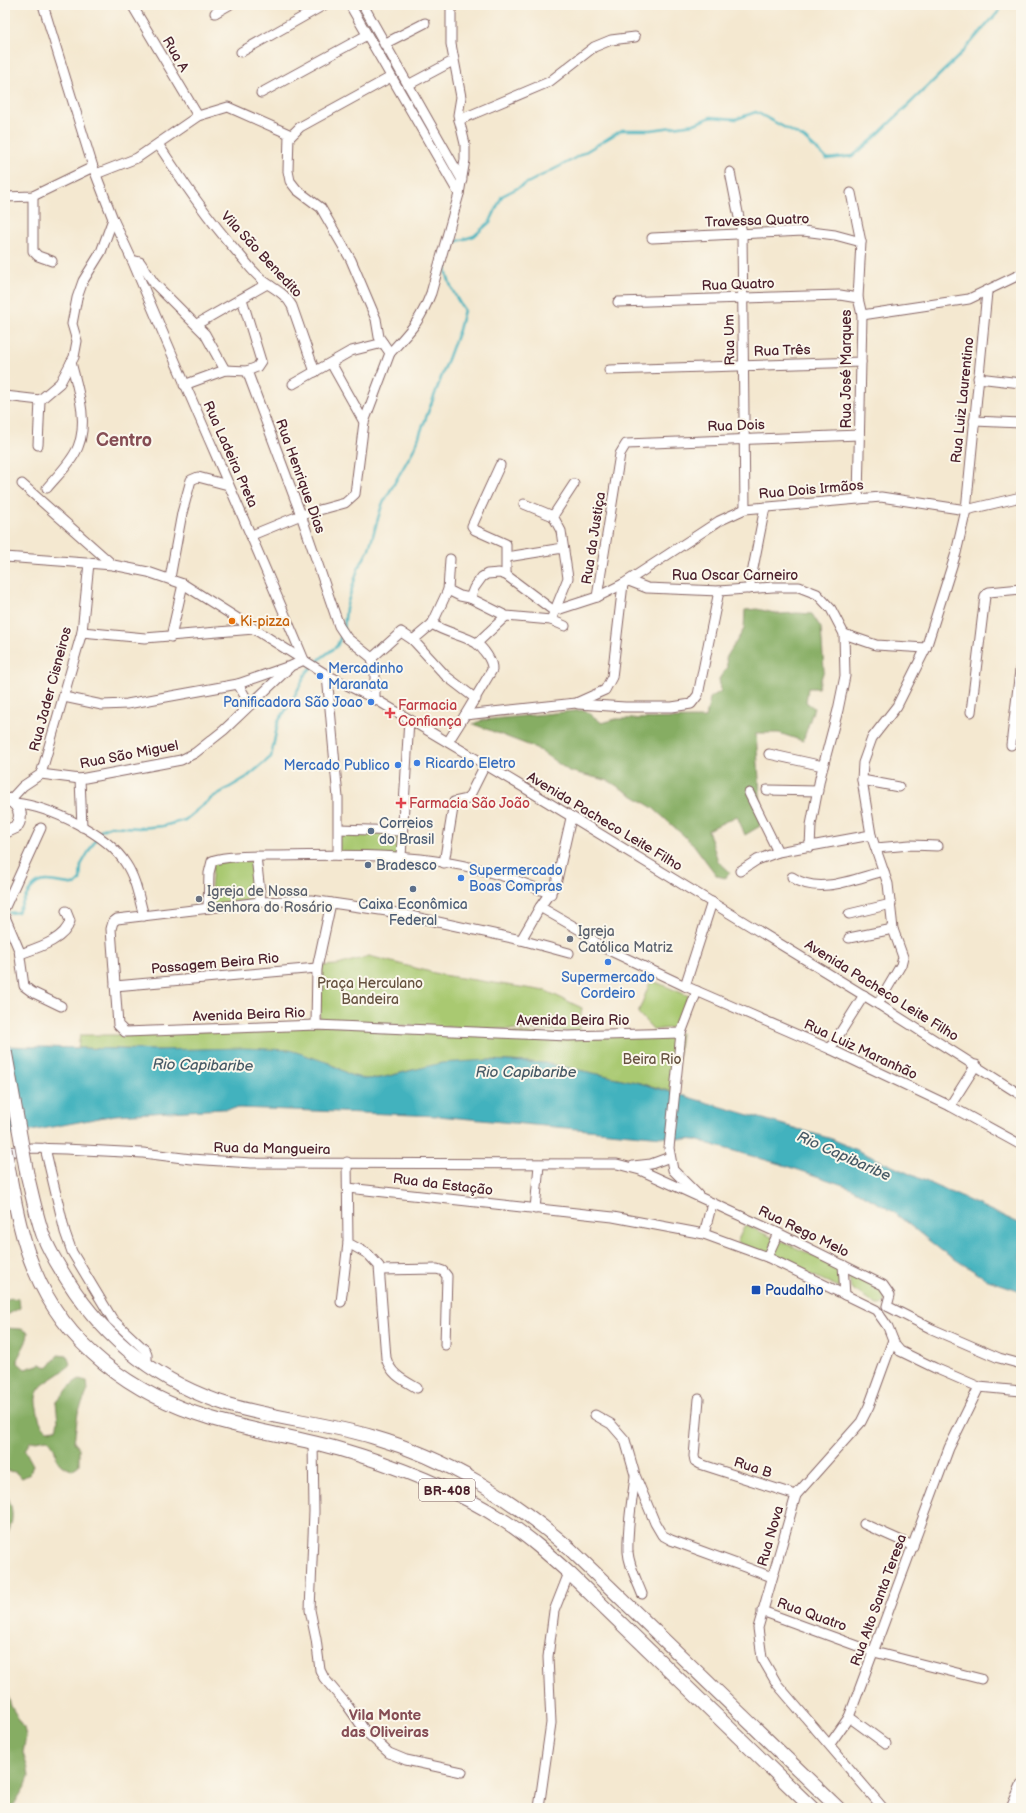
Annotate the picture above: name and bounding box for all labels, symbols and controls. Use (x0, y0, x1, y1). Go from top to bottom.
street label: Rua A (159, 34, 193, 75)
street label: Vila São Benedito (217, 208, 306, 301)
street label: Travessa Quatro (705, 210, 810, 231)
street label: Rua Quatro (701, 275, 775, 294)
street label: Rua José Marques (838, 310, 855, 428)
street label: Rua Um (721, 314, 738, 366)
street label: Rua Luiz Laurentino (947, 336, 978, 464)
street label: Rua Três (753, 341, 811, 360)
street label: Rua Ladeira Preta (199, 398, 262, 510)
street label: Rua Dois (707, 416, 765, 435)
street label: Rua Henrique Dias (272, 417, 329, 536)
district label: Centro (96, 430, 152, 451)
street label: Rua Dois Irmãos (758, 476, 864, 503)
street label: Rua da Justiça (578, 491, 609, 586)
street label: Rua Oscar Carneiro (672, 567, 798, 584)
place label: Ki-pizza (240, 613, 290, 630)
marker: Ki-pizza (227, 616, 237, 626)
street label: Rua Jader Cisneiros (26, 625, 75, 753)
place label: Mercadinho Maranata (328, 660, 403, 693)
marker: Mercadinho Maranata (315, 671, 325, 681)
place label: Panificadora São Joao (223, 694, 363, 711)
marker: Panificadora São Joao (366, 697, 376, 707)
place label: Farmacia Confiança (398, 697, 462, 730)
marker: Farmacia Confiança (385, 708, 395, 718)
street label: Rua São Miguel (78, 737, 180, 772)
place label: Ricardo Eletro (425, 755, 516, 772)
place label: Mercado Publico (283, 757, 390, 774)
marker: Ricardo Eletro (412, 758, 422, 768)
marker: Mercado Publico (393, 760, 403, 770)
street label: Avenida Pacheco Leite Filho (524, 768, 686, 875)
place label: Farmacia São João (409, 795, 530, 812)
marker: Farmacia São João (396, 798, 406, 808)
place label: Correios do Brasil (379, 815, 434, 848)
marker: Correios do Brasil (366, 826, 376, 836)
place label: Bradesco (376, 857, 437, 874)
marker: Bradesco (363, 860, 373, 870)
place label: Supermercado Boas Compras (469, 862, 563, 895)
marker: Supermercado Boas Compras (456, 873, 466, 883)
place label: Igreja de Nossa Senhora do Rosário (207, 883, 333, 916)
marker: Caixa Econômica Federal (408, 884, 418, 894)
marker: Igreja de Nossa Senhora do Rosário (194, 894, 204, 904)
place label: Caixa Econômica Federal (358, 896, 468, 929)
place label: Igreja Católica Matriz (578, 923, 673, 956)
marker: Igreja Católica Matriz (565, 934, 575, 944)
street label: Avenida Pacheco Leite Filho (802, 936, 962, 1045)
street label: Passagem Beira Rio (150, 949, 280, 978)
marker: Supermercado Cordeiro (603, 957, 613, 967)
place label: Supermercado Cordeiro (561, 969, 655, 1002)
park label: Praça Herculano Bandeira (317, 975, 423, 1008)
street label: Avenida Beira Rio (192, 1004, 306, 1025)
street label: Avenida Beira Rio (517, 1012, 629, 1029)
street label: Rua Luiz Maranhão (801, 1016, 920, 1083)
park label: Beira Rio (623, 1051, 681, 1068)
water label: Rio Capibaribe (152, 1055, 254, 1076)
water label: Rio Capibaribe (476, 1063, 577, 1082)
water label: Rio Capibaribe (794, 1127, 894, 1186)
street label: Rua da Mangueira (213, 1139, 331, 1158)
street label: Rua da Estação (392, 1170, 494, 1199)
street label: Rua Rego Melo (756, 1202, 852, 1261)
place label: Paudalho (765, 1282, 824, 1299)
marker: Paudalho (750, 1284, 762, 1296)
street label: Rua B (732, 1453, 774, 1482)
road number: BR-408 (419, 1479, 475, 1501)
street label: Rua Nova (754, 1504, 787, 1568)
street label: Rua Alto Santa Teresa (847, 1532, 910, 1668)
street label: Rua Quatro (775, 1594, 849, 1635)
district label: Vila Monte das Oliveiras (341, 1706, 429, 1742)

